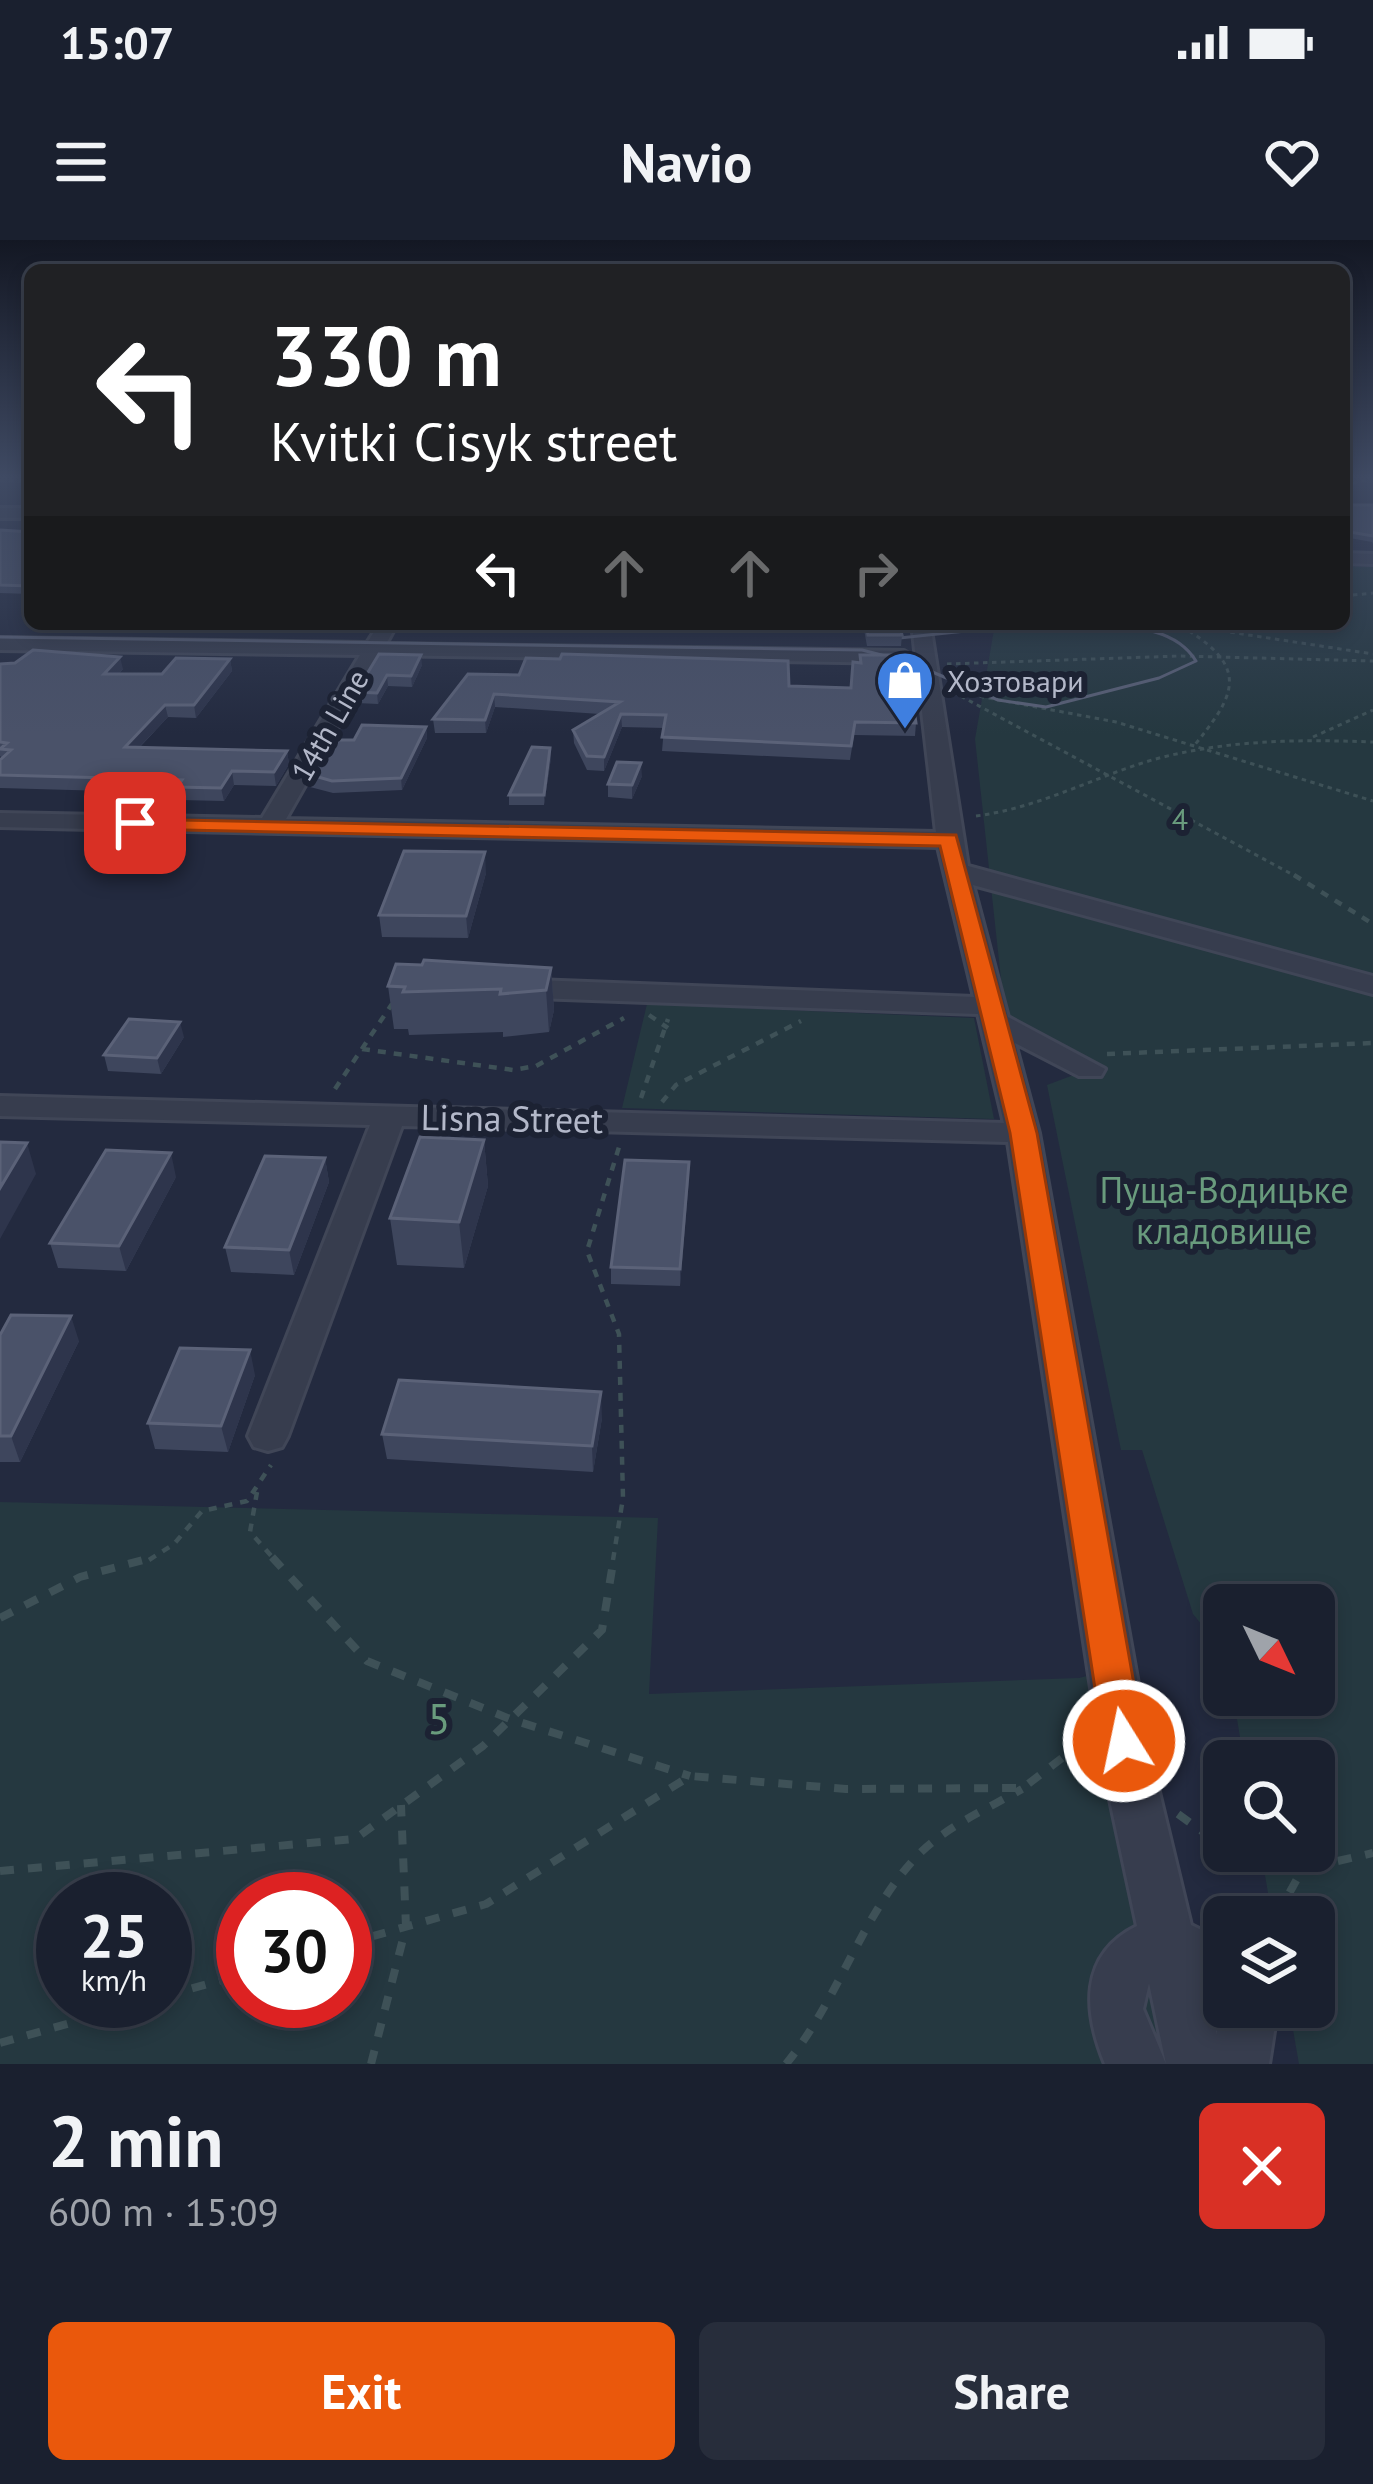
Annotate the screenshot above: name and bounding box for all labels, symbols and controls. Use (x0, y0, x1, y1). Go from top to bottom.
text: 15:07 (60, 13, 174, 71)
text: Navio (621, 127, 752, 197)
icon: menu (48, 129, 114, 195)
icon: heart (1259, 129, 1325, 195)
text: 330 m (270, 300, 502, 409)
icon: left (72, 312, 228, 468)
text: Kvitki Cisyk street (270, 406, 677, 476)
icon: left (465, 540, 531, 606)
icon: ahead (591, 540, 657, 606)
icon: ahead (717, 540, 783, 606)
icon: right (843, 540, 909, 606)
shop icon: Хозтовари (874, 649, 936, 731)
place label: Хозтовари (947, 661, 1084, 700)
street label: 14th Line (281, 662, 377, 788)
pin (84, 772, 186, 874)
icon: arrive (102, 790, 168, 856)
park label: 4 (1172, 799, 1188, 838)
street label: Lisna Street (420, 1093, 604, 1143)
park label: Пуща-Водицьке кладовище (1099, 1166, 1349, 1254)
north arrow (1203, 1584, 1335, 1716)
map controls (1203, 1584, 1335, 2028)
position arrow (1061, 1678, 1187, 1804)
park label: 5 (428, 1691, 450, 1746)
button: search (1203, 1740, 1335, 1872)
speed limit sign: 30 (216, 1872, 372, 2028)
text: 25 (80, 1896, 148, 1974)
button: layers (1203, 1896, 1335, 2028)
text: km/h (81, 1960, 147, 1999)
text: 2 min (48, 2094, 224, 2187)
button: close (1199, 2103, 1325, 2229)
text: 600 m · 15:09 (48, 2186, 279, 2237)
button: Exit (48, 2322, 675, 2460)
button: Share (699, 2322, 1325, 2460)

